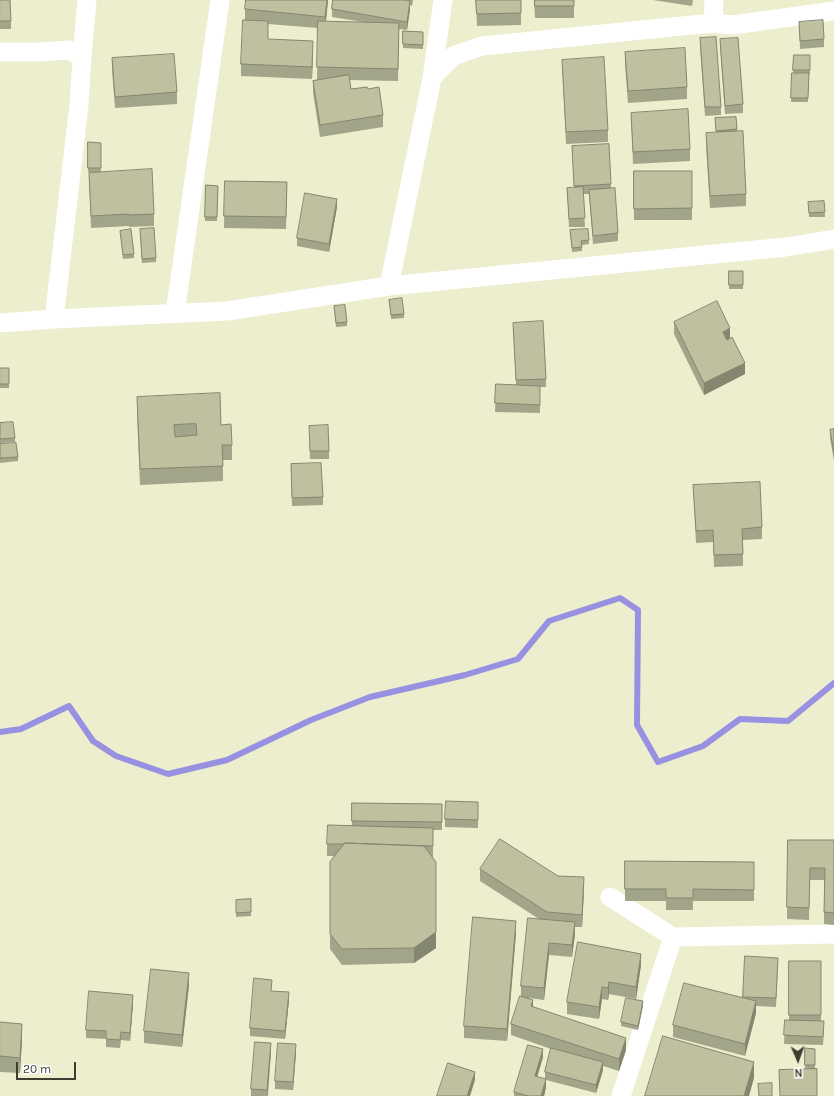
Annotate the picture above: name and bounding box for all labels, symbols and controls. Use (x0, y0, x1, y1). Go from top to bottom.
north arrow (778, 1040, 818, 1080)
scale bar (18, 1054, 78, 1080)
text: 20 m (23, 1062, 51, 1076)
text: N (794, 1066, 803, 1079)

